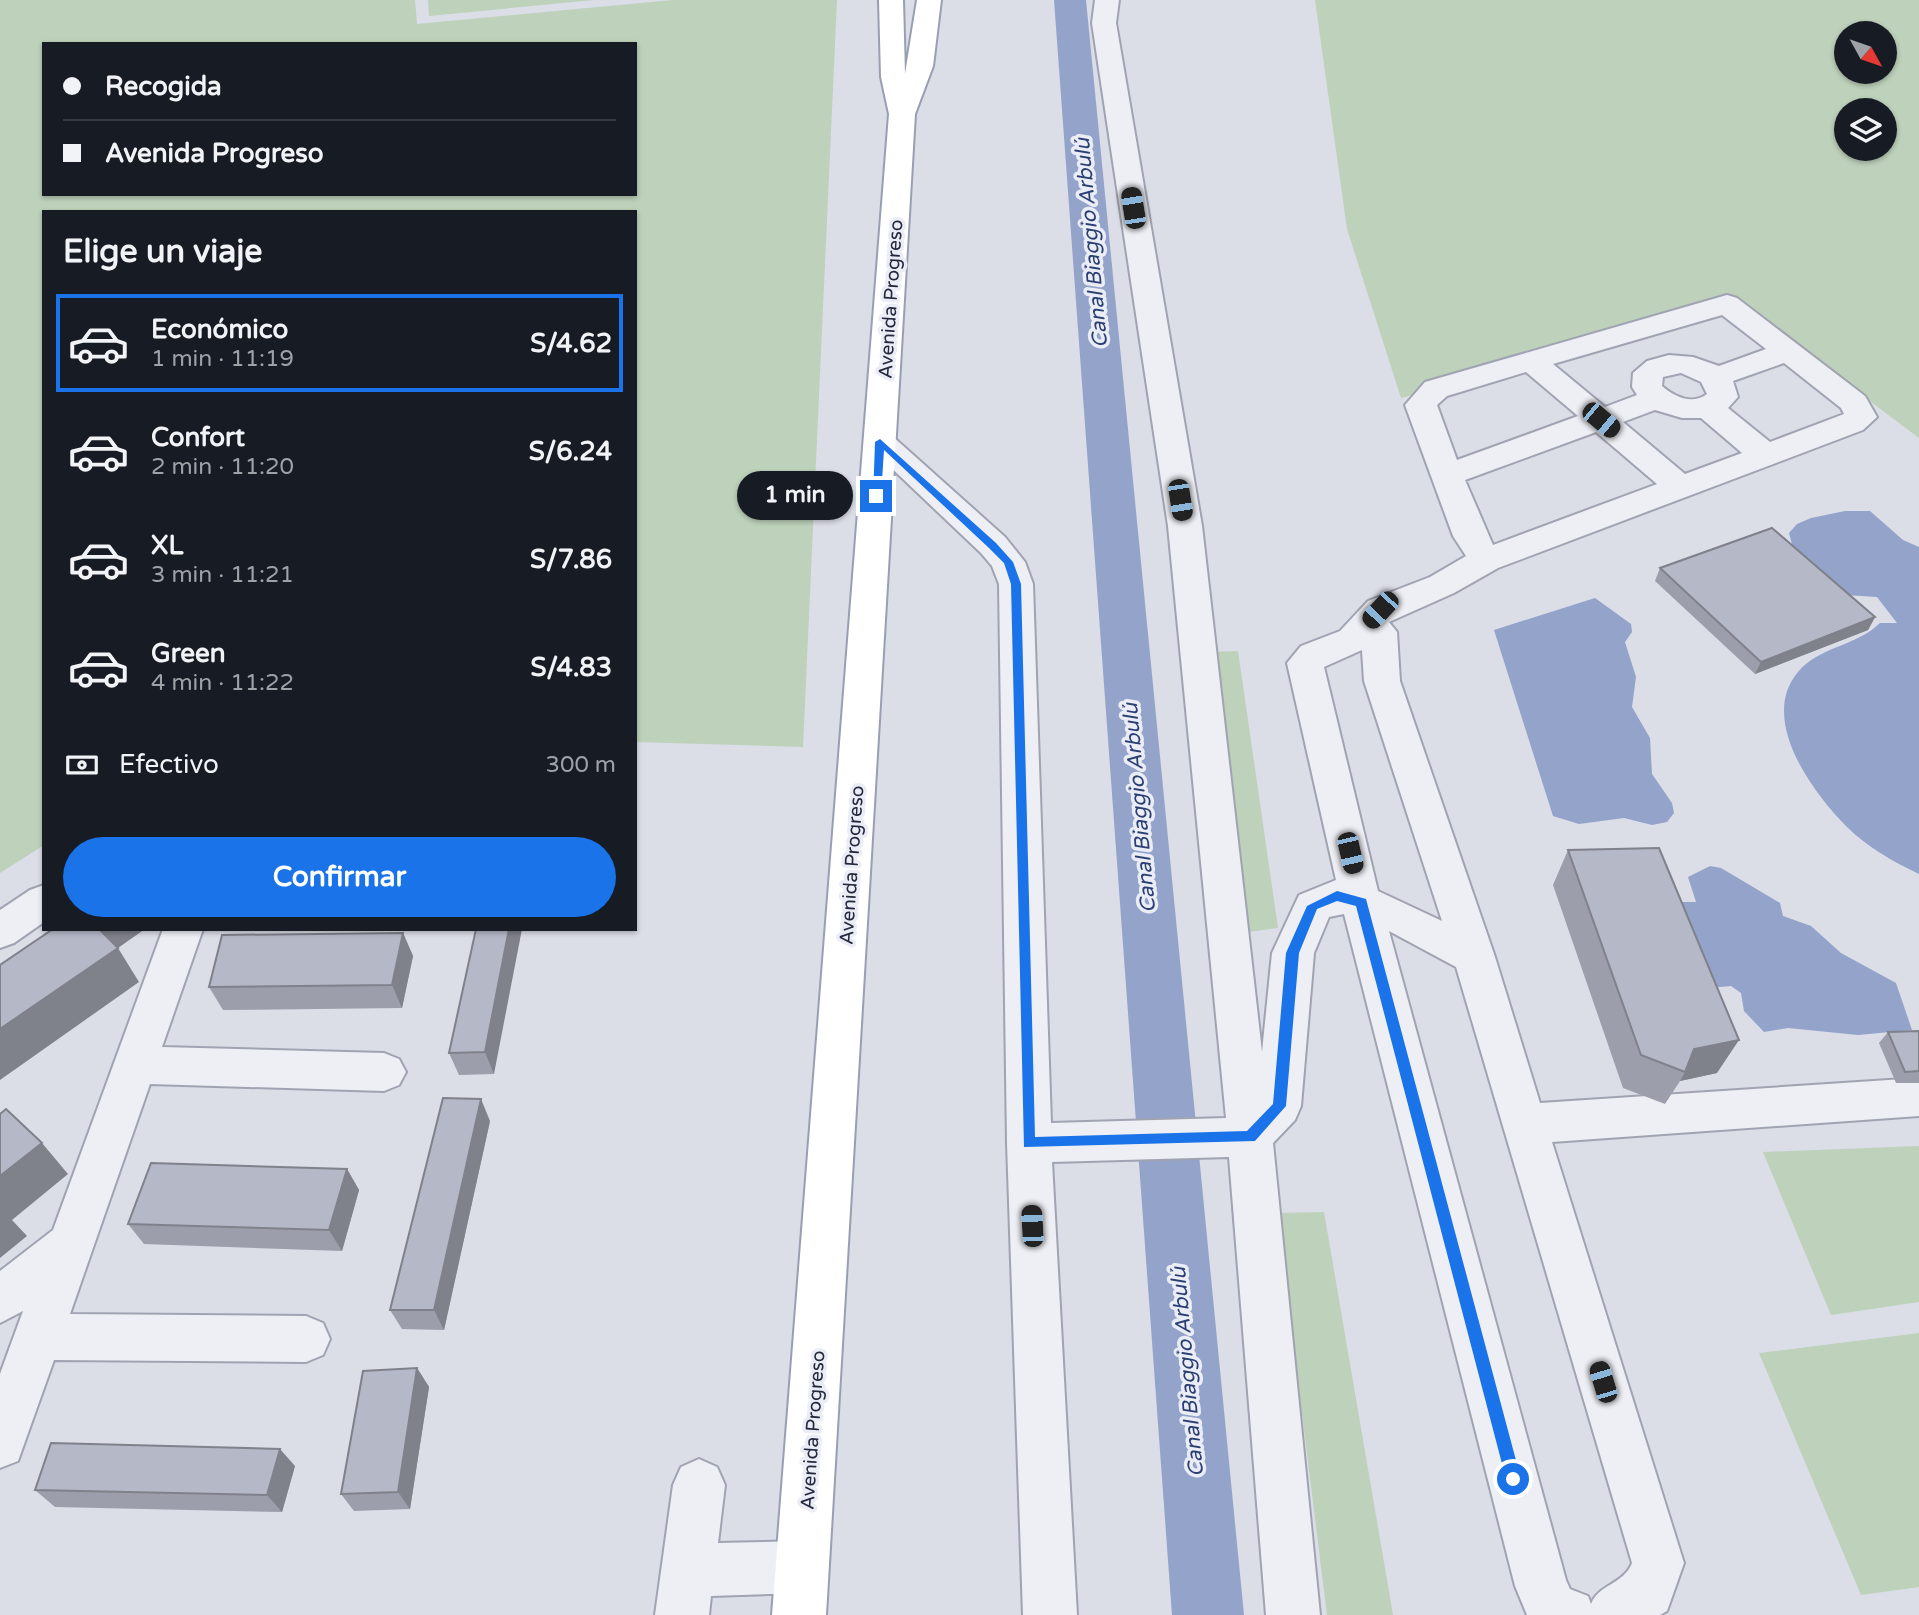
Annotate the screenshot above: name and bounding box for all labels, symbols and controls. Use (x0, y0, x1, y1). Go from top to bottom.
north arrow (1834, 21, 1897, 84)
map controls (1834, 21, 1897, 161)
text: Recogida (105, 71, 222, 102)
button: layers (1834, 98, 1897, 161)
water label: Canal Biaggio Arbulú (1070, 136, 1113, 349)
text: Avenida Progreso (105, 138, 323, 169)
car (1120, 186, 1147, 230)
street label: Avenida Progreso (874, 219, 908, 379)
text: Elige un viaje (63, 233, 262, 271)
icon: car (67, 312, 130, 375)
text: Económico (151, 314, 288, 345)
text: S/4.62 (530, 328, 612, 359)
text: 1 min · 11:19 (151, 345, 294, 373)
car (1579, 398, 1624, 442)
icon: car (67, 420, 130, 483)
text: Confort (151, 422, 245, 453)
text: S/6.24 (529, 436, 612, 467)
text: 2 min · 11:20 (151, 453, 294, 481)
callout: 1 min (736, 472, 852, 520)
car (1167, 478, 1194, 522)
route end (860, 480, 892, 512)
text: 1 min (764, 481, 826, 509)
icon: car (67, 528, 130, 591)
text: XL (151, 530, 183, 561)
text: S/7.86 (530, 544, 612, 575)
text: 3 min · 11:21 (151, 561, 294, 589)
car (1358, 587, 1403, 633)
icon: car (67, 636, 130, 699)
text: Green (151, 638, 226, 669)
text: S/4.83 (530, 652, 612, 683)
text: 4 min · 11:22 (151, 669, 294, 697)
water label: Canal Biaggio Arbulú (1118, 701, 1161, 914)
icon: cash (63, 746, 101, 784)
text: Efectivo (119, 749, 219, 780)
text: 300 m (546, 751, 616, 779)
street label: Avenida Progreso (835, 785, 869, 945)
car (1336, 830, 1365, 876)
button: Confirmar (63, 837, 616, 917)
car (1021, 1204, 1044, 1248)
water label: Canal Biaggio Arbulú (1166, 1265, 1209, 1478)
street label: Avenida Progreso (796, 1350, 830, 1510)
car (1587, 1359, 1620, 1405)
route start (1497, 1463, 1529, 1495)

